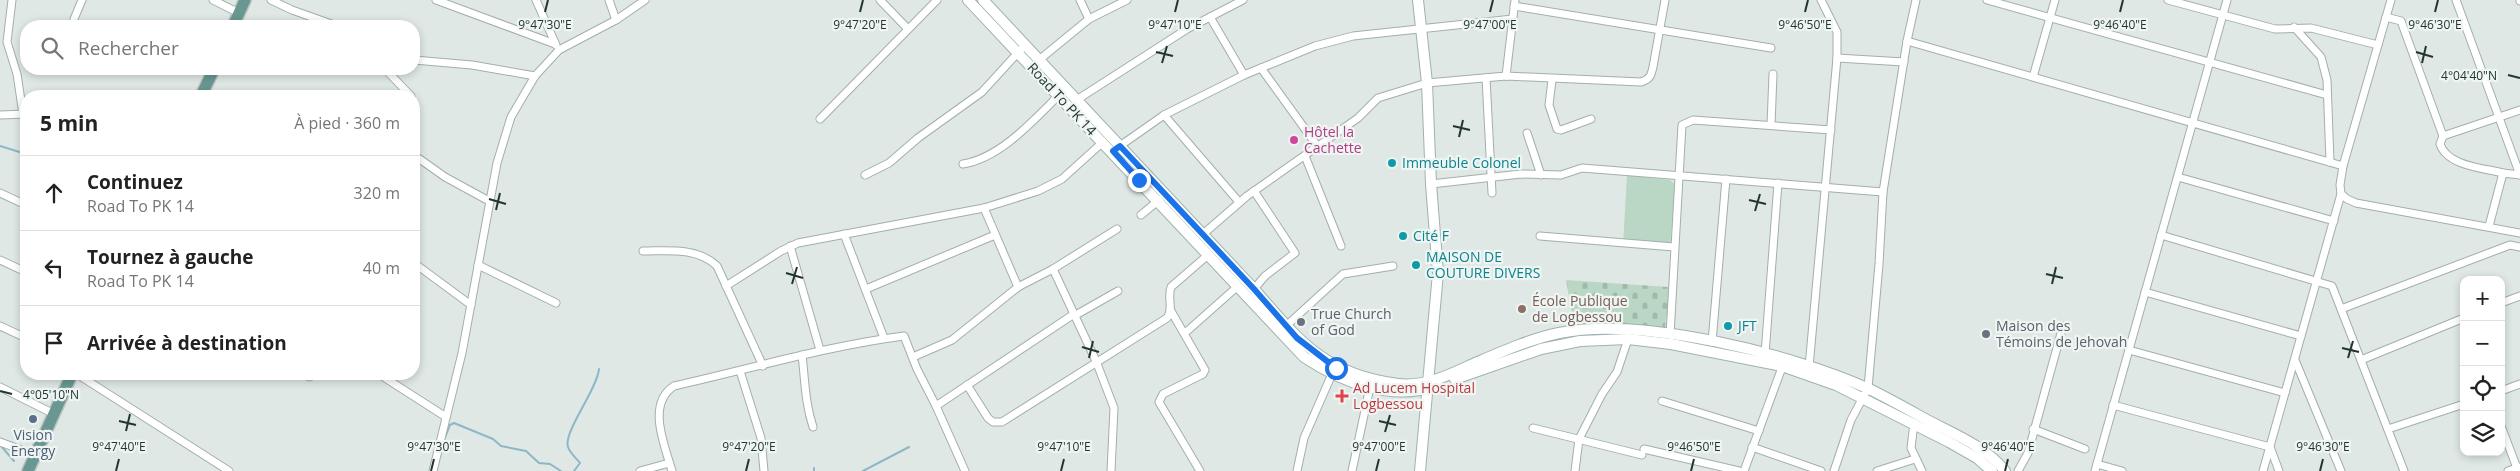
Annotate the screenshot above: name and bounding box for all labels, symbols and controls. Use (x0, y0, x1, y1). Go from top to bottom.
text: 9°47'30"E (518, 16, 572, 33)
text: 9°47'20"E (833, 16, 887, 33)
text: 9°47'10"E (1148, 16, 1202, 33)
text: 9°47'00"E (1463, 16, 1517, 33)
text: 9°46'50"E (1778, 16, 1832, 33)
text: 9°46'40"E (2093, 16, 2147, 33)
text: 9°46'30"E (2408, 16, 2462, 33)
search box (20, 20, 420, 75)
icon: search (38, 34, 66, 62)
text: Rechercher (78, 35, 179, 61)
street label: Road To PK 14 (1024, 58, 1101, 139)
text: 4°04'40"N (2441, 67, 2497, 84)
text: 5 min (40, 109, 98, 137)
text: À pied · 360 m (294, 112, 400, 134)
place label: Hôtel la Cachette (1304, 122, 1362, 157)
marker: Hôtel la Cachette (1288, 134, 1300, 146)
place label: Immeuble Colonel (1402, 153, 1521, 172)
marker: Immeuble Colonel (1386, 157, 1398, 169)
text: Continuez (87, 169, 183, 195)
route end (1128, 169, 1151, 192)
icon: ahead (40, 179, 68, 207)
text: 320 m (354, 182, 400, 204)
text: Road To PK 14 (87, 195, 194, 217)
place label: Cité F (1413, 226, 1449, 245)
marker: Cité F (1397, 230, 1409, 242)
text: Tournez à gauche (87, 244, 253, 270)
place label: MAISON DE COUTURE DIVERS (1426, 247, 1540, 282)
icon: left (40, 254, 68, 282)
text: 40 m (363, 257, 400, 279)
marker: MAISON DE COUTURE DIVERS (1410, 259, 1422, 271)
text: Road To PK 14 (87, 270, 194, 292)
map controls (2460, 276, 2505, 456)
button: + (2460, 276, 2505, 321)
place label: École Publique de Logbessou (1532, 291, 1628, 326)
marker: École Publique de Logbessou (1516, 303, 1528, 315)
place label: True Church of God (1311, 304, 1392, 339)
marker: True Church of God (1295, 316, 1307, 328)
place label: JFT (1736, 316, 1757, 335)
place label: Maison des Témoins de Jehovah (1996, 316, 2127, 351)
marker: JFT (1722, 320, 1734, 332)
button: − (2460, 321, 2505, 366)
marker: Maison des Témoins de Jehovah (1980, 328, 1992, 340)
icon: arrive (40, 329, 68, 357)
text: Arrivée à destination (87, 330, 287, 356)
route start (1325, 357, 1348, 380)
button: locate (2460, 366, 2505, 411)
place label: Ad Lucem Hospital Logbessou (1353, 378, 1475, 413)
text: 4°05'10"N (23, 386, 79, 403)
marker: Ad Lucem Hospital Logbessou (1335, 389, 1349, 403)
button: layers (2460, 411, 2505, 456)
marker: Vision Energy (27, 413, 39, 425)
place label: Vision Energy (11, 425, 56, 460)
text: 9°47'40"E (92, 438, 146, 455)
text: 9°47'30"E (407, 438, 461, 455)
text: 9°47'20"E (722, 438, 776, 455)
text: 9°47'10"E (1037, 438, 1091, 455)
text: 9°47'00"E (1352, 438, 1406, 455)
text: 9°46'50"E (1667, 438, 1721, 455)
text: 9°46'40"E (1981, 438, 2035, 455)
text: 9°46'30"E (2296, 438, 2350, 455)

